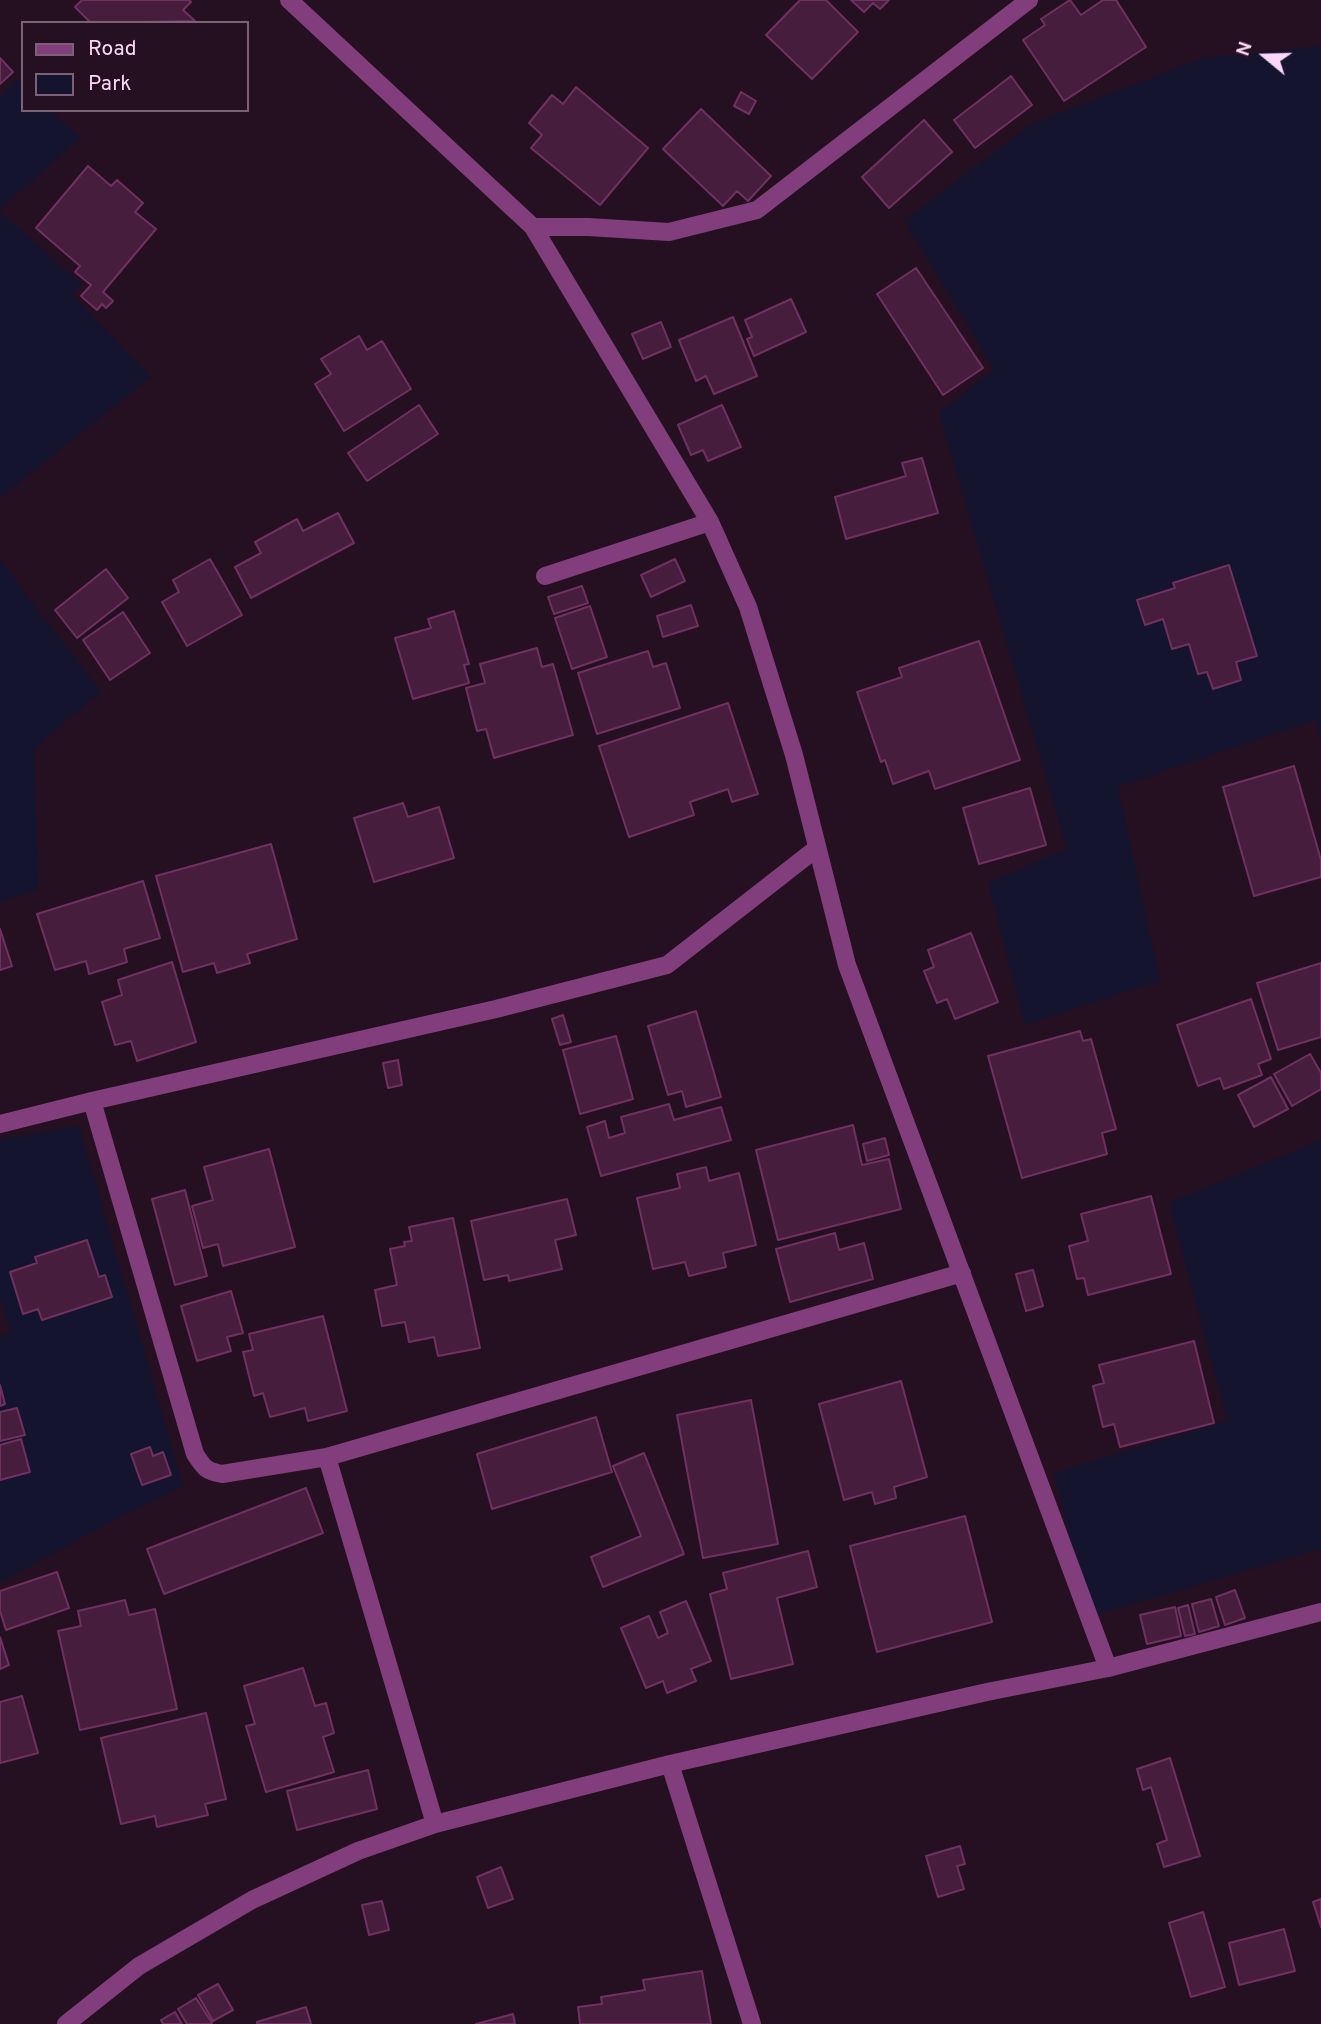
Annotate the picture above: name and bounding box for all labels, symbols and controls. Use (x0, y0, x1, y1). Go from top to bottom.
legend (21, 21, 248, 112)
north arrow (1230, 21, 1300, 91)
text: Road (88, 36, 137, 63)
text: N (1232, 39, 1259, 60)
text: Park (88, 71, 131, 98)

